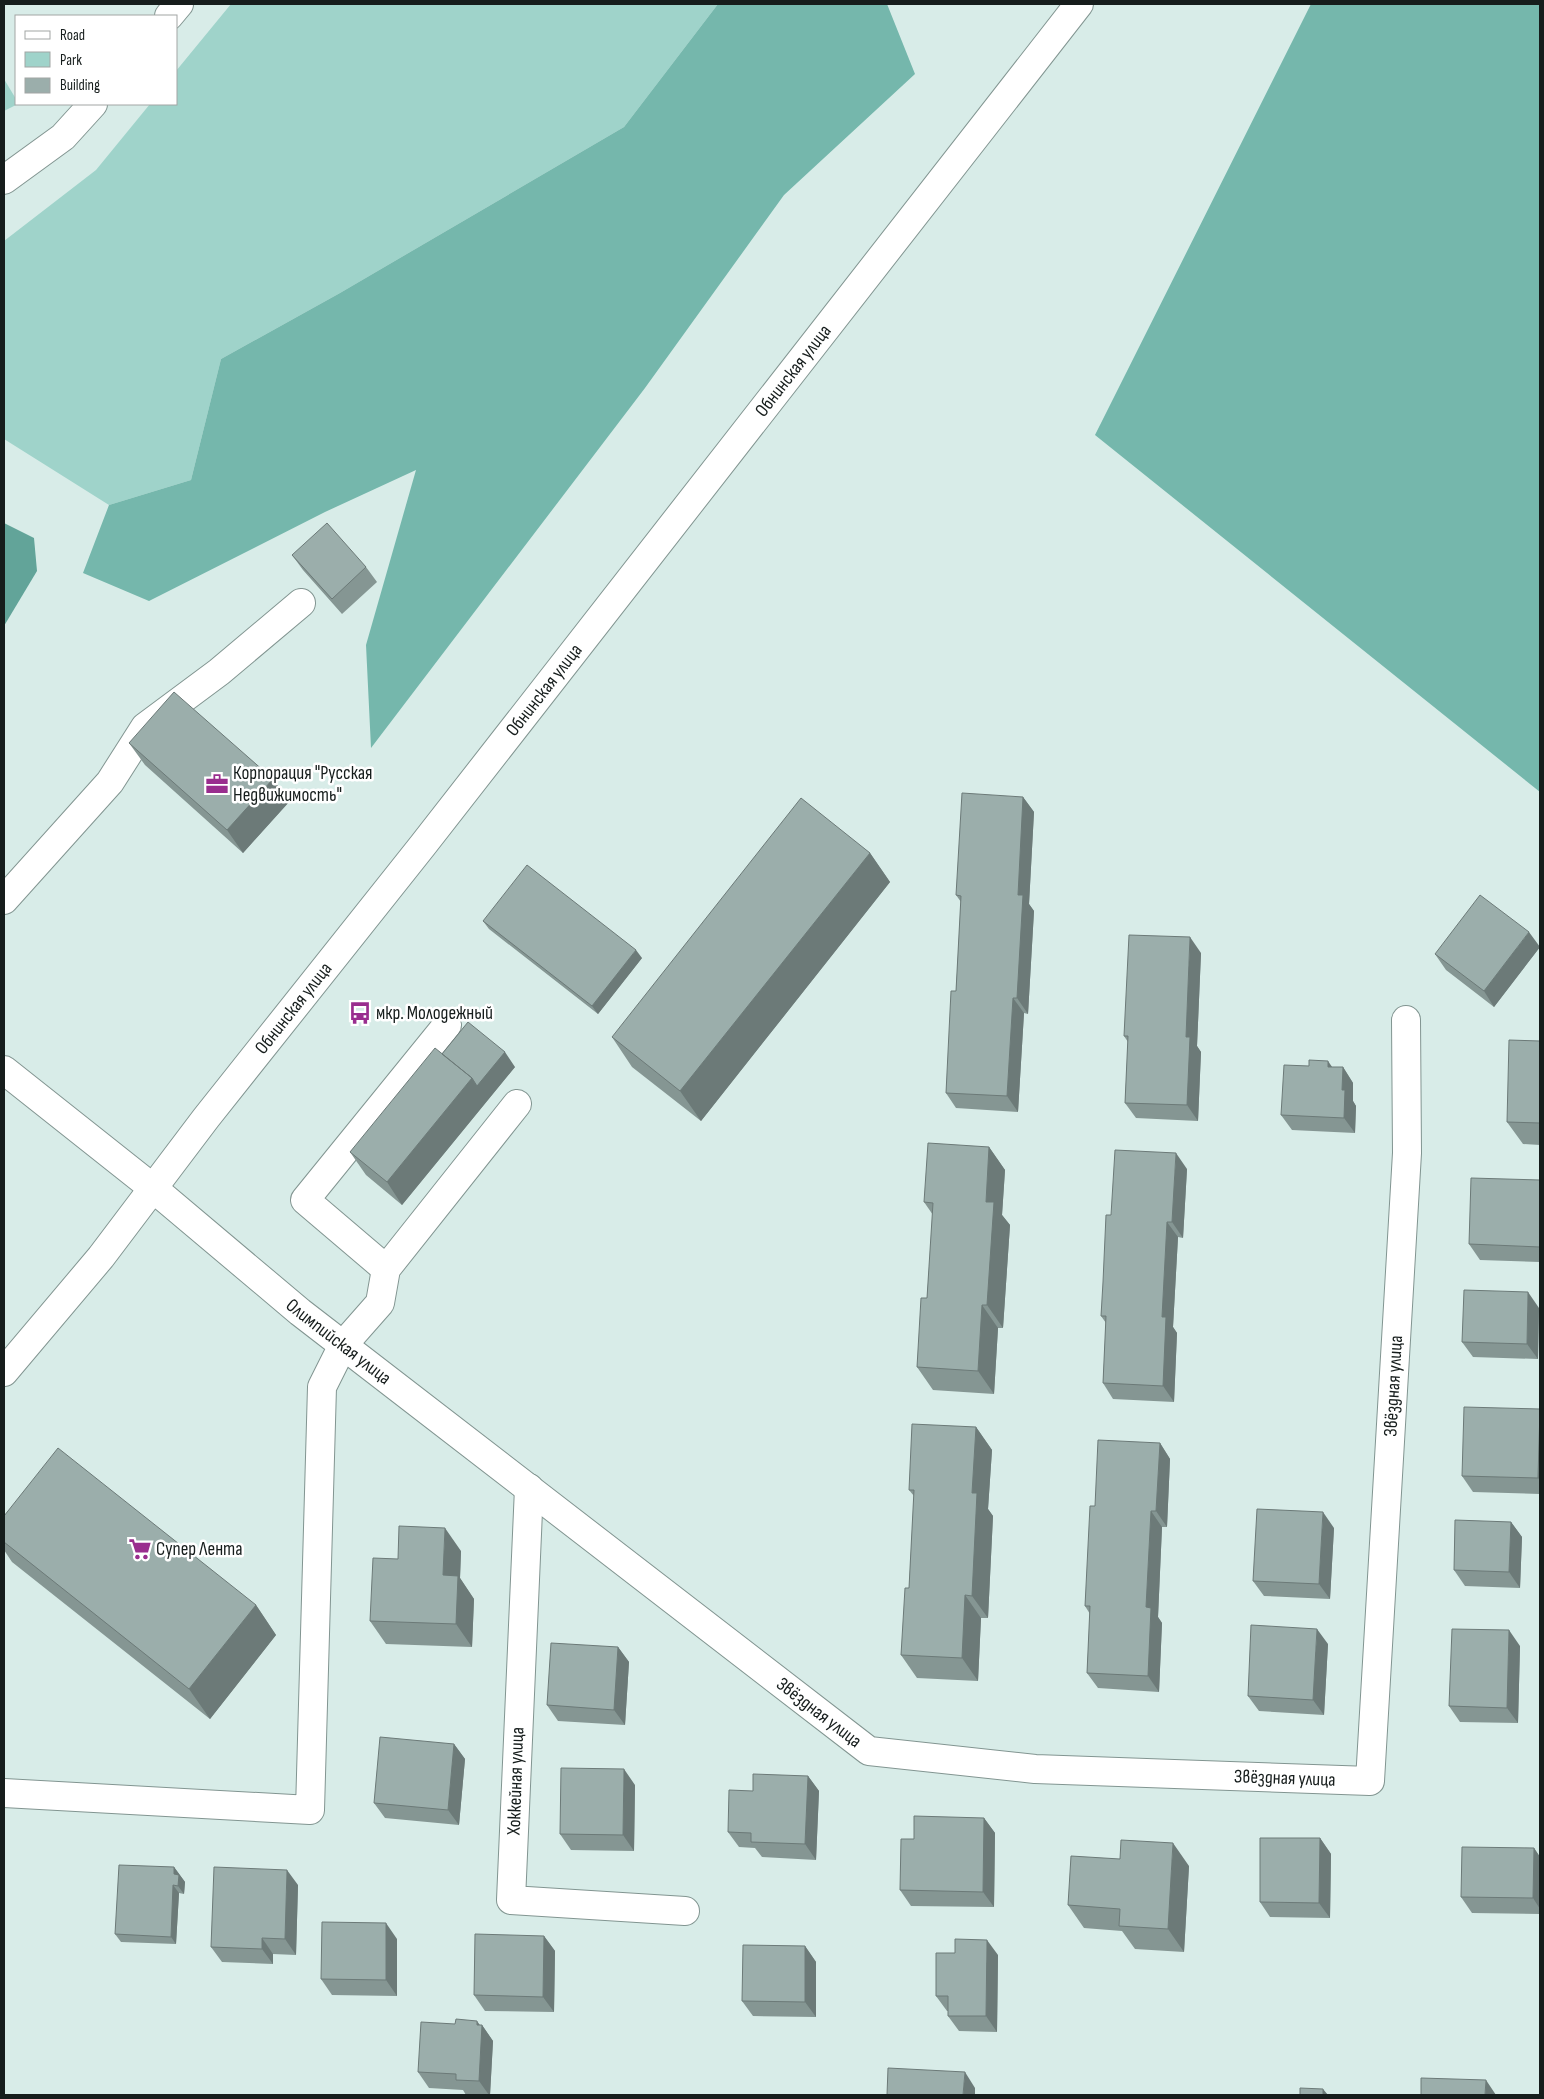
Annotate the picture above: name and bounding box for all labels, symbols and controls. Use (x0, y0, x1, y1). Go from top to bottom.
legend (15, 15, 178, 105)
text: Road (60, 26, 85, 45)
text: Park (60, 51, 82, 70)
text: Building (60, 76, 100, 95)
street label: Обнинская улица (750, 320, 836, 421)
street label: Обнинская улица (501, 639, 587, 741)
place label: Корпорация "Русская Недвижимость" (233, 762, 373, 807)
office icon: Корпорация "Русская Недвижимость" (204, 771, 230, 797)
street label: Обнинская улица (250, 958, 337, 1059)
bus stop icon: мкр. Молодежный (347, 1000, 373, 1026)
place label: мкр. Молодежный (376, 1002, 493, 1025)
street label: Олимпийская улица (281, 1294, 396, 1390)
street label: Звёздная улица (1379, 1335, 1408, 1437)
supermarket icon: Супер Лента (127, 1536, 153, 1562)
place label: Супер Лента (156, 1538, 243, 1561)
street label: Звёздная улица (772, 1672, 866, 1753)
street label: Хоккейная улица (503, 1727, 529, 1836)
street label: Звёздная улица (1234, 1765, 1336, 1791)

